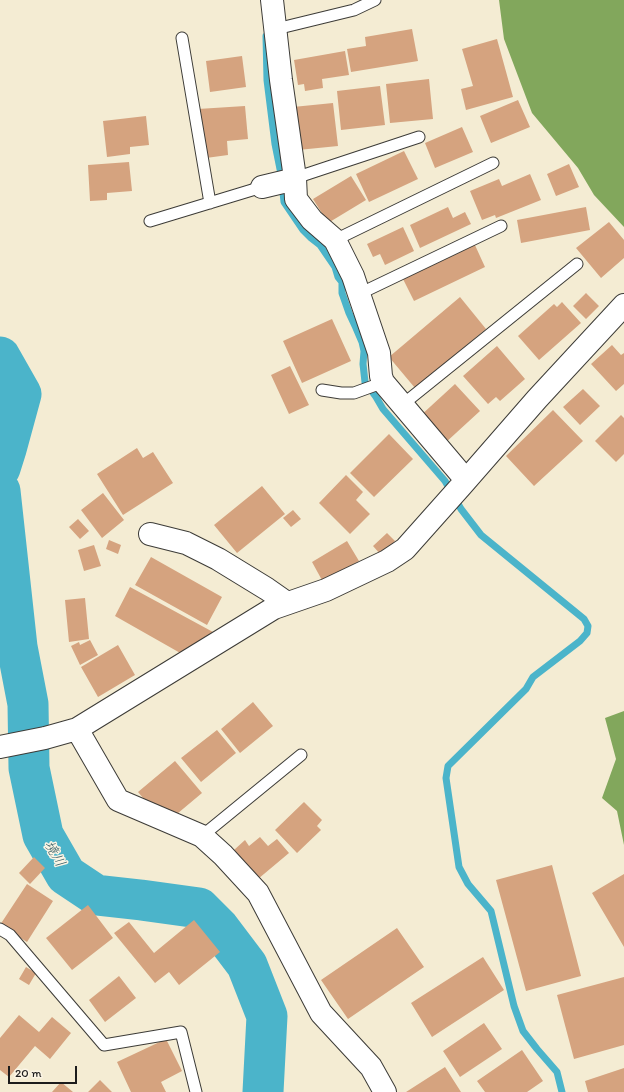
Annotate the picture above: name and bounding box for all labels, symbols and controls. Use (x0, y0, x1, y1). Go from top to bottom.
water label: 境川 (40, 838, 68, 870)
scale bar (10, 1058, 79, 1084)
text: 20 m (15, 1066, 42, 1080)

